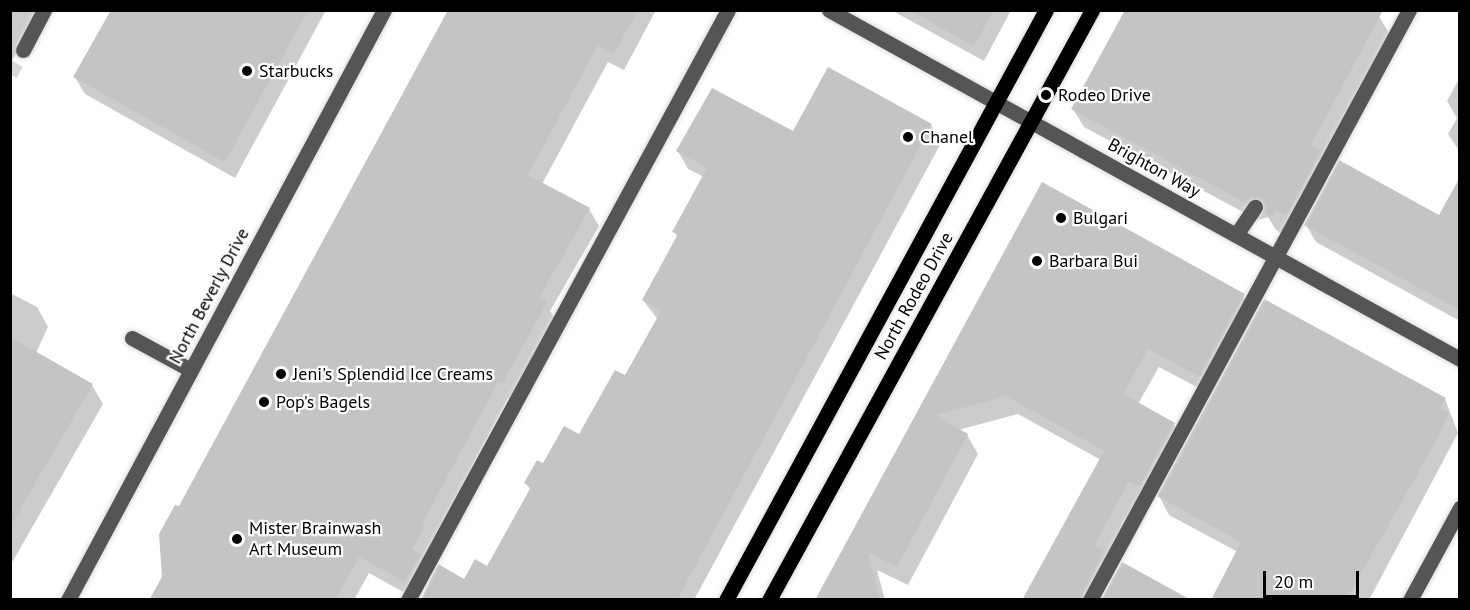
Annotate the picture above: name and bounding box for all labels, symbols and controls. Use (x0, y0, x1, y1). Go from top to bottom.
place label: Starbucks (259, 60, 333, 82)
marker: Starbucks (240, 64, 254, 78)
place label: Rodeo Drive (1058, 84, 1151, 106)
marker: Rodeo Drive (1039, 88, 1053, 102)
place label: Chanel (920, 126, 973, 148)
marker: Chanel (901, 130, 915, 144)
street label: Brighton Way (1104, 134, 1204, 202)
place label: Bulgari (1073, 207, 1128, 229)
marker: Bulgari (1054, 211, 1068, 225)
street label: North Beverly Drive (164, 224, 254, 368)
street label: North Rodeo Drive (870, 229, 958, 363)
place label: Barbara Bui (1049, 250, 1138, 272)
marker: Barbara Bui (1030, 254, 1044, 268)
place label: Jeni's Splendid Ice Creams (293, 363, 493, 385)
marker: Jeni's Splendid Ice Creams (274, 367, 288, 381)
place label: Pop's Bagels (276, 391, 370, 413)
marker: Pop's Bagels (257, 395, 271, 409)
place label: Mister Brainwash Art Museum (249, 518, 381, 560)
marker: Mister Brainwash Art Museum (230, 532, 244, 546)
scale bar (1266, 559, 1362, 597)
text: 20 m (1274, 570, 1313, 593)

